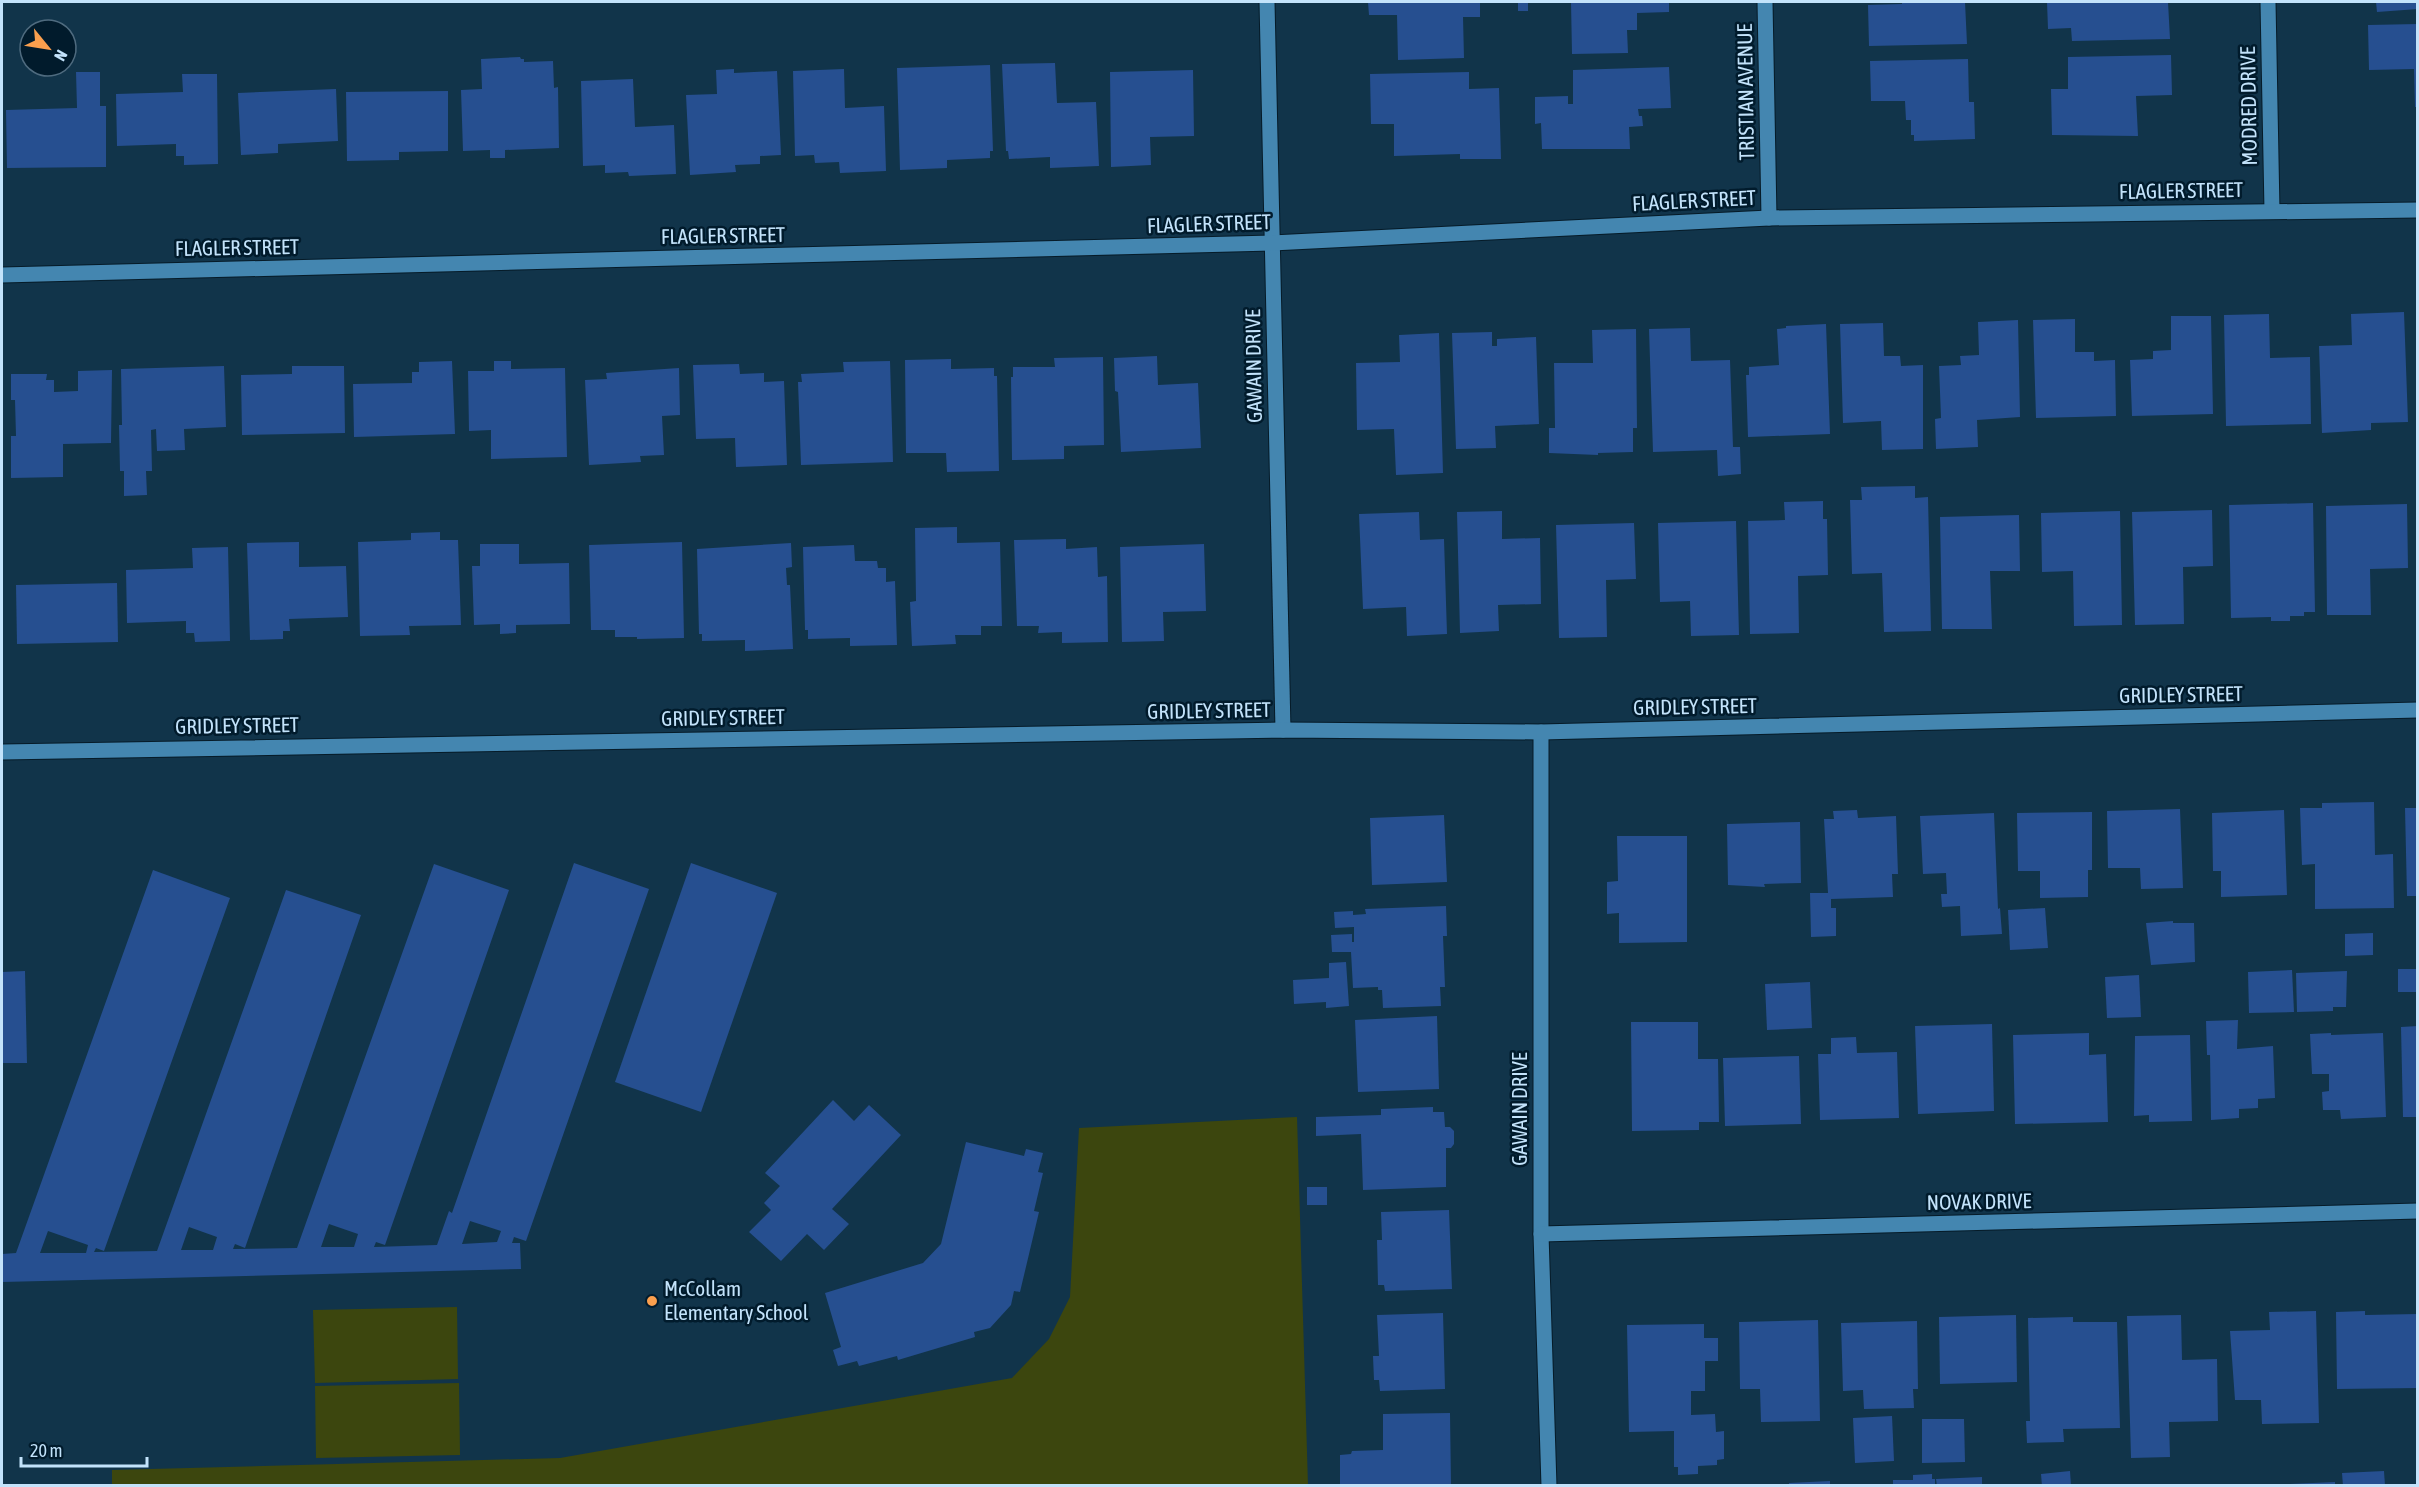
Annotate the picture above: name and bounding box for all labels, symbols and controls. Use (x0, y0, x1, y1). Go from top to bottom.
north arrow (18, 18, 78, 78)
street label: TRISTIAN AVENUE (1732, 23, 1758, 161)
street label: MODRED DRIVE (2235, 46, 2261, 166)
text: N (51, 47, 71, 64)
street label: FLAGLER STREET (2119, 177, 2243, 203)
street label: FLAGLER STREET (1631, 185, 1757, 215)
street label: FLAGLER STREET (1147, 209, 1271, 237)
street label: FLAGLER STREET (661, 222, 785, 248)
street label: FLAGLER STREET (175, 234, 299, 260)
street label: GAWAIN DRIVE (1240, 309, 1266, 423)
street label: GRIDLEY STREET (2119, 681, 2243, 707)
street label: GRIDLEY STREET (1633, 693, 1757, 719)
street label: GRIDLEY STREET (1147, 697, 1271, 723)
street label: GRIDLEY STREET (661, 704, 785, 730)
street label: GRIDLEY STREET (175, 712, 299, 738)
street label: GAWAIN DRIVE (1507, 1052, 1531, 1166)
street label: NOVAK DRIVE (1926, 1188, 2032, 1214)
place label: McCollam Elementary School (664, 1276, 809, 1324)
marker: McCollam Elementary School (645, 1294, 659, 1308)
scale bar (21, 1430, 147, 1468)
text: 20 m (30, 1440, 62, 1461)

